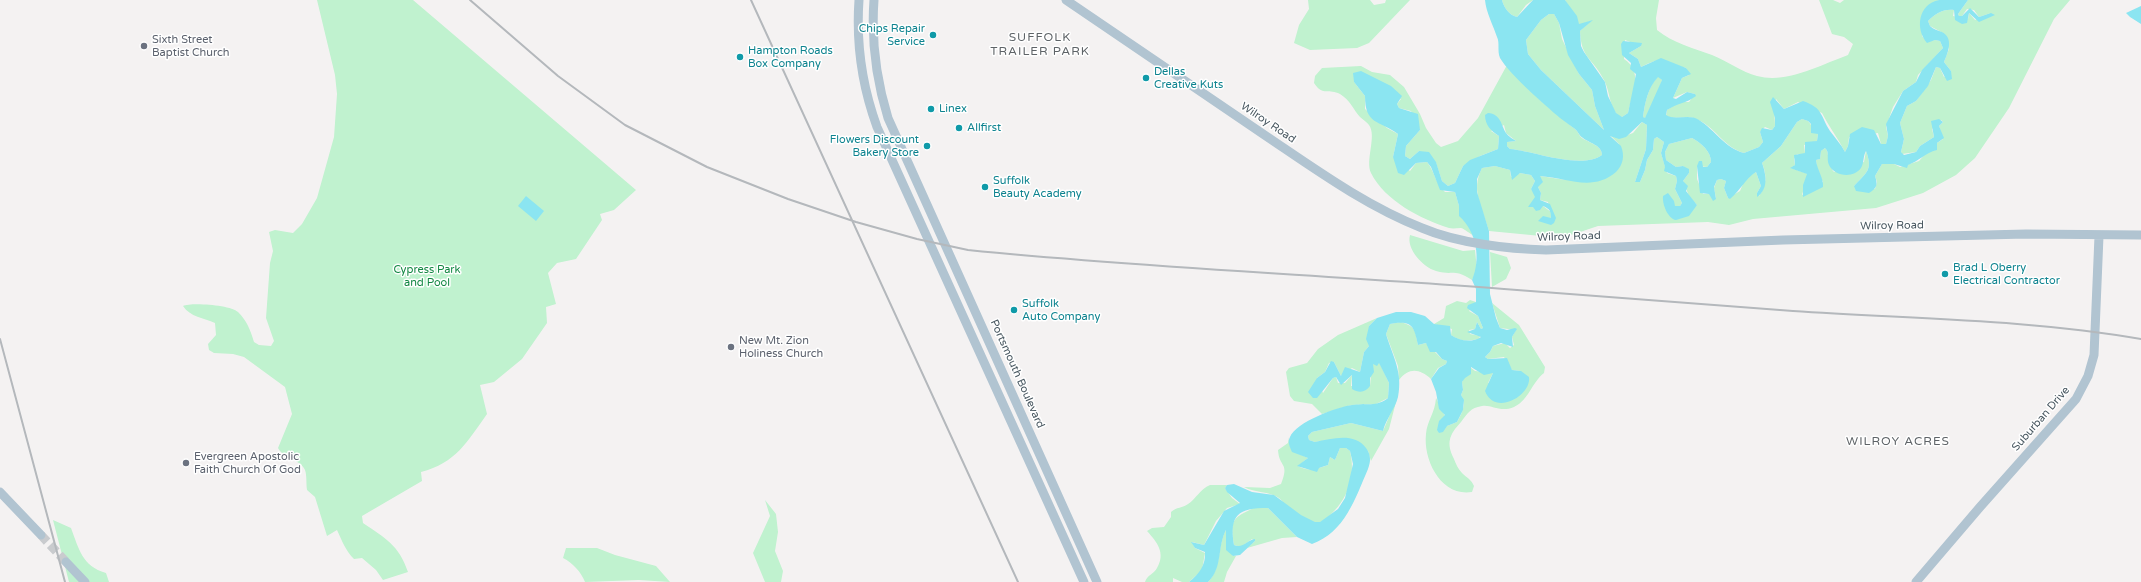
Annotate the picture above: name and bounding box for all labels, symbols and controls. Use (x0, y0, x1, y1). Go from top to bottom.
place label: Chips Repair Service (859, 22, 925, 48)
marker: Chips Repair Service (928, 30, 938, 40)
district label: SUFFOLK TRAILER PARK (990, 31, 1090, 59)
place label: Sixth Street Baptist Church (152, 33, 230, 59)
marker: Sixth Street Baptist Church (139, 41, 149, 51)
place label: Hampton Roads Box Company (748, 44, 833, 70)
marker: Hampton Roads Box Company (735, 52, 745, 62)
place label: Dellas Creative Kuts (1154, 65, 1223, 91)
marker: Dellas Creative Kuts (1141, 73, 1151, 83)
street label: Wilroy Road (1238, 100, 1298, 146)
place label: Linex (939, 102, 967, 116)
marker: Linex (926, 104, 936, 114)
place label: Allfirst (967, 121, 1001, 135)
marker: Allfirst (954, 123, 964, 133)
place label: Flowers Discount Bakery Store (830, 133, 919, 159)
marker: Flowers Discount Bakery Store (922, 141, 932, 151)
place label: Suffolk Beauty Academy (993, 174, 1082, 200)
marker: Suffolk Beauty Academy (980, 182, 990, 192)
street label: Wilroy Road (1860, 219, 1924, 233)
street label: Wilroy Road (1537, 229, 1601, 245)
place label: Brad L Oberry Electrical Contractor (1953, 261, 2060, 287)
park label: Cypress Park and Pool (393, 263, 461, 289)
marker: Brad L Oberry Electrical Contractor (1940, 269, 1950, 279)
place label: Suffolk Auto Company (1022, 297, 1100, 323)
marker: Suffolk Auto Company (1009, 305, 1019, 315)
street label: Portsmouth Boulevard (987, 318, 1047, 430)
place label: New Mt. Zion Holiness Church (739, 334, 823, 360)
marker: New Mt. Zion Holiness Church (726, 342, 736, 352)
street label: Suburban Drive (2009, 384, 2073, 454)
district label: WILROY ACRES (1846, 435, 1950, 449)
place label: Evergreen Apostolic Faith Church Of God (194, 450, 301, 476)
marker: Evergreen Apostolic Faith Church Of God (181, 458, 191, 468)

